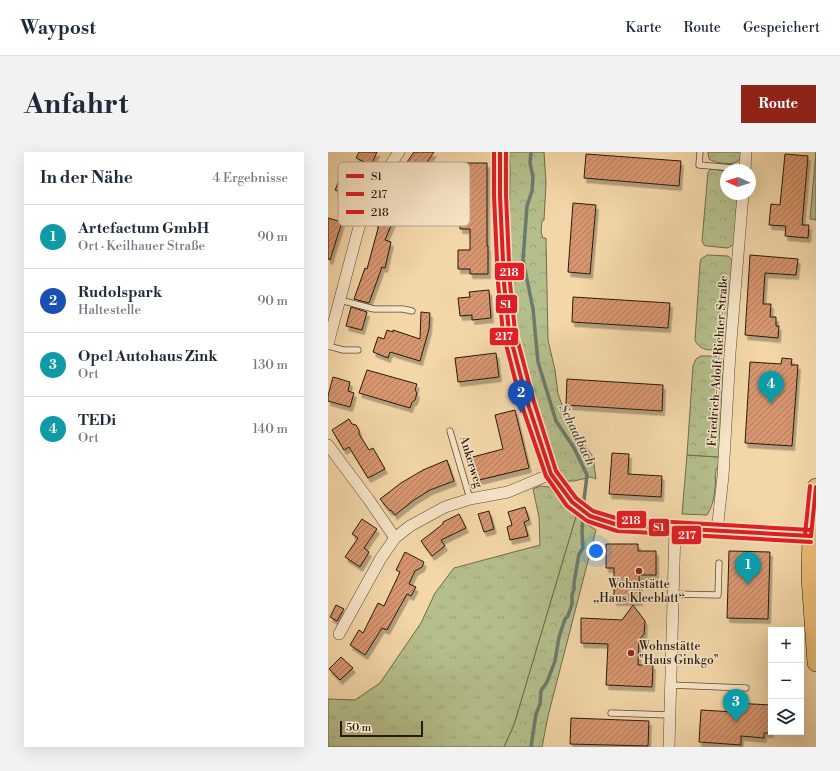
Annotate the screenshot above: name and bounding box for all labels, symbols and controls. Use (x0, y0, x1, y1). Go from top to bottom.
text: Waypost (20, 16, 96, 40)
text: Karte (625, 19, 662, 37)
text: Route (684, 19, 721, 37)
text: Gespeichert (743, 19, 820, 37)
button: Route (741, 85, 816, 123)
text: Anfahrt (24, 87, 128, 122)
legend (338, 162, 470, 226)
north arrow (720, 164, 756, 200)
text: In der Nähe (40, 167, 133, 189)
text: 4 Ergebnisse (213, 170, 288, 186)
text: S1 (371, 170, 382, 184)
text: 217 (371, 188, 388, 202)
text: 218 (371, 206, 389, 220)
text: Artefactum GmbH (78, 219, 209, 238)
text: 1 (50, 229, 56, 245)
text: 90 m (257, 229, 288, 245)
text: Ort · Keilhauer Straße (78, 238, 205, 254)
line badge: 218 (494, 262, 525, 281)
text: 218 (499, 266, 519, 280)
street label: Friedrich-Adolf-Richter-Straße (705, 275, 731, 447)
text: Rudolspark (78, 283, 162, 302)
text: 2 (49, 293, 57, 309)
text: 90 m (257, 293, 288, 309)
line badge: S1 (495, 294, 518, 314)
text: S1 (500, 298, 512, 312)
text: Haltestelle (78, 302, 141, 318)
line badge: 217 (489, 327, 519, 346)
text: 217 (495, 330, 514, 344)
text: Opel Autohaus Zink (78, 347, 217, 366)
text: 3 (49, 357, 57, 373)
text: 130 m (253, 357, 288, 373)
text: Ort (78, 366, 99, 382)
pin: 4 (758, 371, 784, 404)
pin: 2 (508, 380, 534, 413)
water label: Schaalbach (555, 402, 599, 469)
text: TEDi (78, 411, 116, 430)
text: 4 (49, 421, 57, 437)
text: 140 m (252, 421, 288, 437)
text: Ort (78, 430, 99, 446)
street label: Ankerweg (456, 433, 486, 491)
line badge: 218 (616, 510, 647, 529)
text: 218 (621, 514, 641, 528)
line badge: S1 (648, 518, 670, 537)
text: S1 (653, 521, 665, 535)
line badge: 217 (671, 525, 702, 545)
text: 217 (678, 529, 697, 543)
your location (586, 541, 606, 561)
pin: 1 (735, 552, 761, 585)
marker: Wohnstätte „Haus Kleeblatt“ (634, 566, 644, 576)
place label: Wohnstätte „Haus Kleeblatt“ (593, 577, 685, 606)
map controls (768, 627, 804, 735)
button: + (768, 627, 804, 663)
place label: Wohnstätte "Haus Ginkgo" (638, 639, 719, 668)
marker: Wohnstätte "Haus Ginkgo" (626, 648, 636, 658)
button: − (768, 663, 804, 699)
pin: 3 (723, 689, 749, 722)
button: layers (768, 699, 804, 735)
scale bar (340, 719, 423, 738)
text: 50 m (346, 721, 371, 735)

